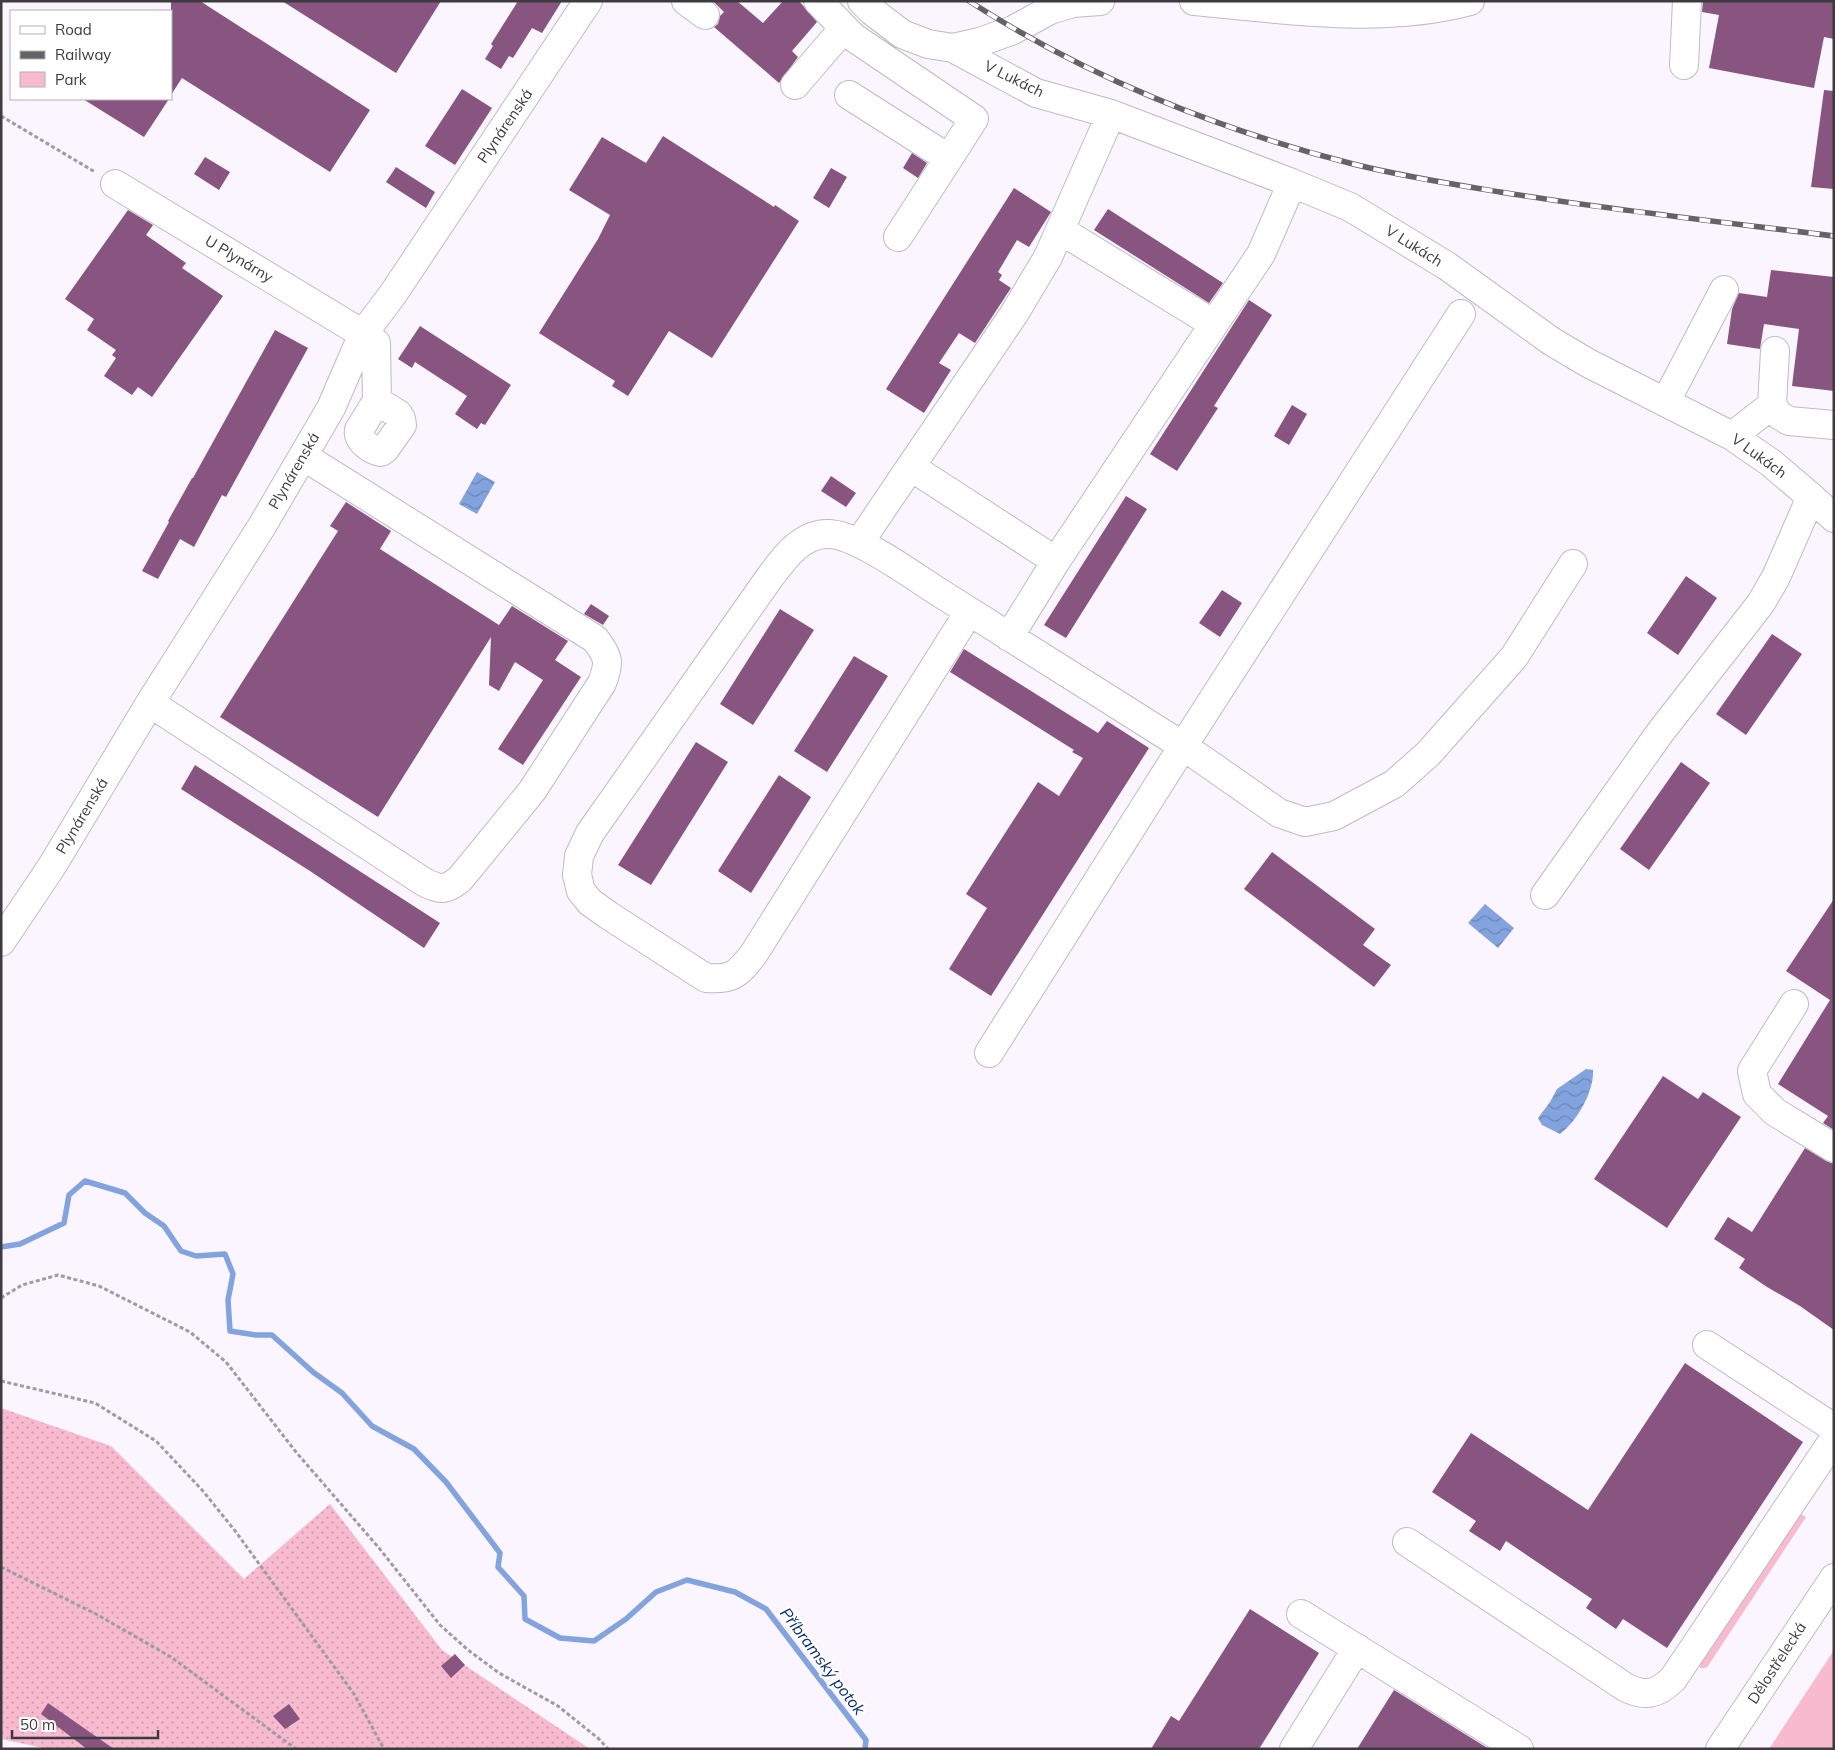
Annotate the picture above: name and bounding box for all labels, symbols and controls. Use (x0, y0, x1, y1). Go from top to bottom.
legend (10, 10, 172, 100)
text: Road (55, 20, 92, 39)
text: Railway (55, 45, 111, 64)
street label: V Lukách (981, 56, 1047, 101)
text: Park (55, 70, 87, 89)
street label: Plynárenská (473, 85, 536, 166)
street label: V Lukách (1382, 221, 1446, 271)
street label: U Plynárny (202, 231, 277, 286)
street label: Plynárenská (264, 429, 323, 513)
street label: V Lukách (1728, 429, 1791, 482)
street label: Plynárenská (51, 774, 112, 857)
water label: Příbramský potok (776, 1603, 870, 1719)
street label: Dělostřelecká (1743, 1618, 1810, 1707)
scale bar (12, 1708, 159, 1740)
text: 50 m (20, 1715, 55, 1734)

